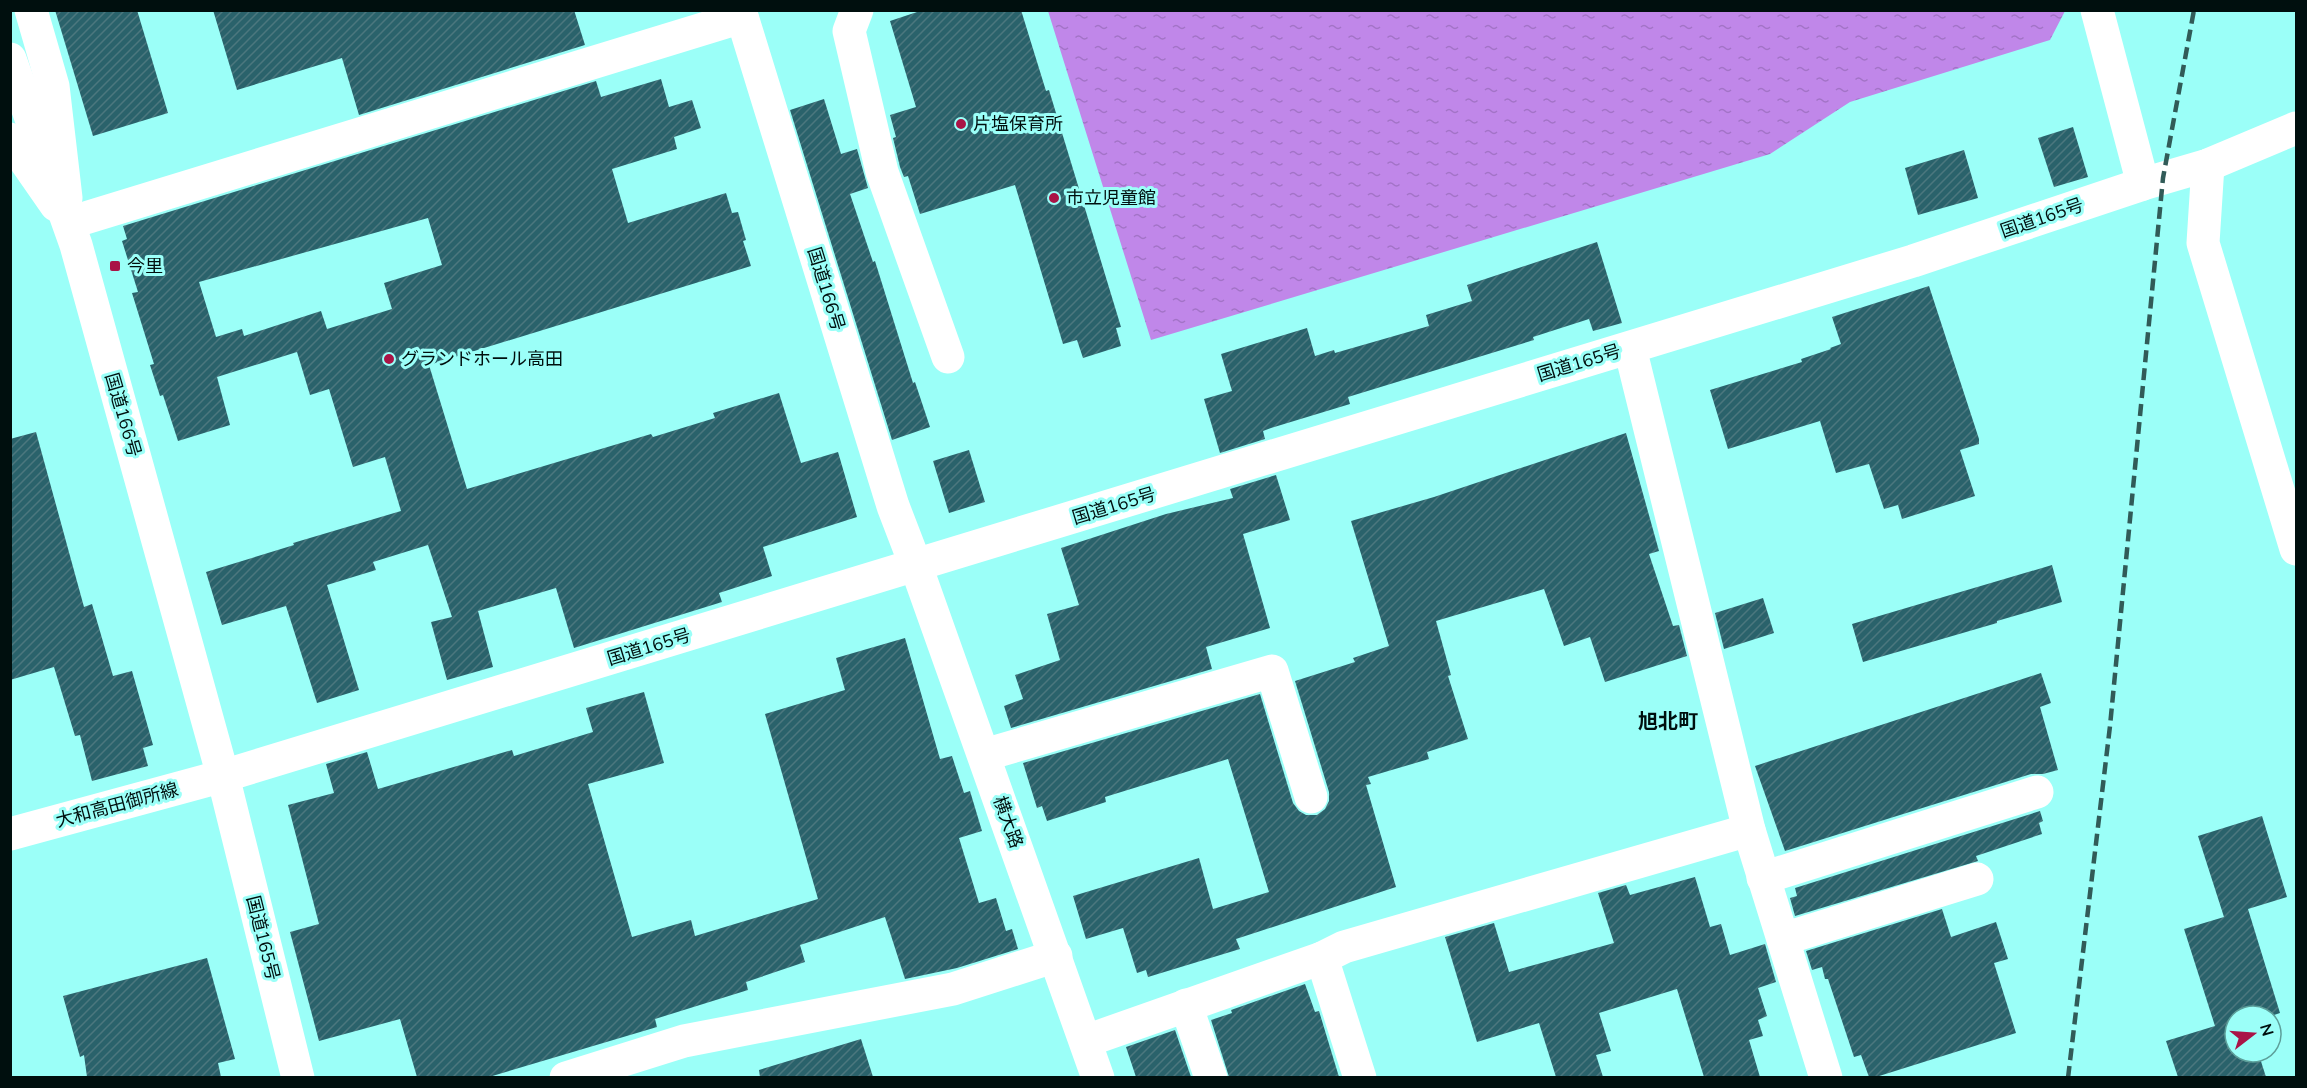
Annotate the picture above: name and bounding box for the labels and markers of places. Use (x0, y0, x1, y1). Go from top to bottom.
place label: 片塩保育所 (973, 112, 1063, 136)
marker: 片塩保育所 (954, 117, 968, 131)
place label: 市立児童館 (1066, 186, 1156, 210)
marker: 市立児童館 (1047, 191, 1061, 205)
place label: 今里 (127, 254, 163, 278)
marker: 今里 (108, 259, 122, 273)
place label: グランドホール高田 (401, 347, 563, 371)
marker: グランドホール高田 (382, 352, 396, 366)

